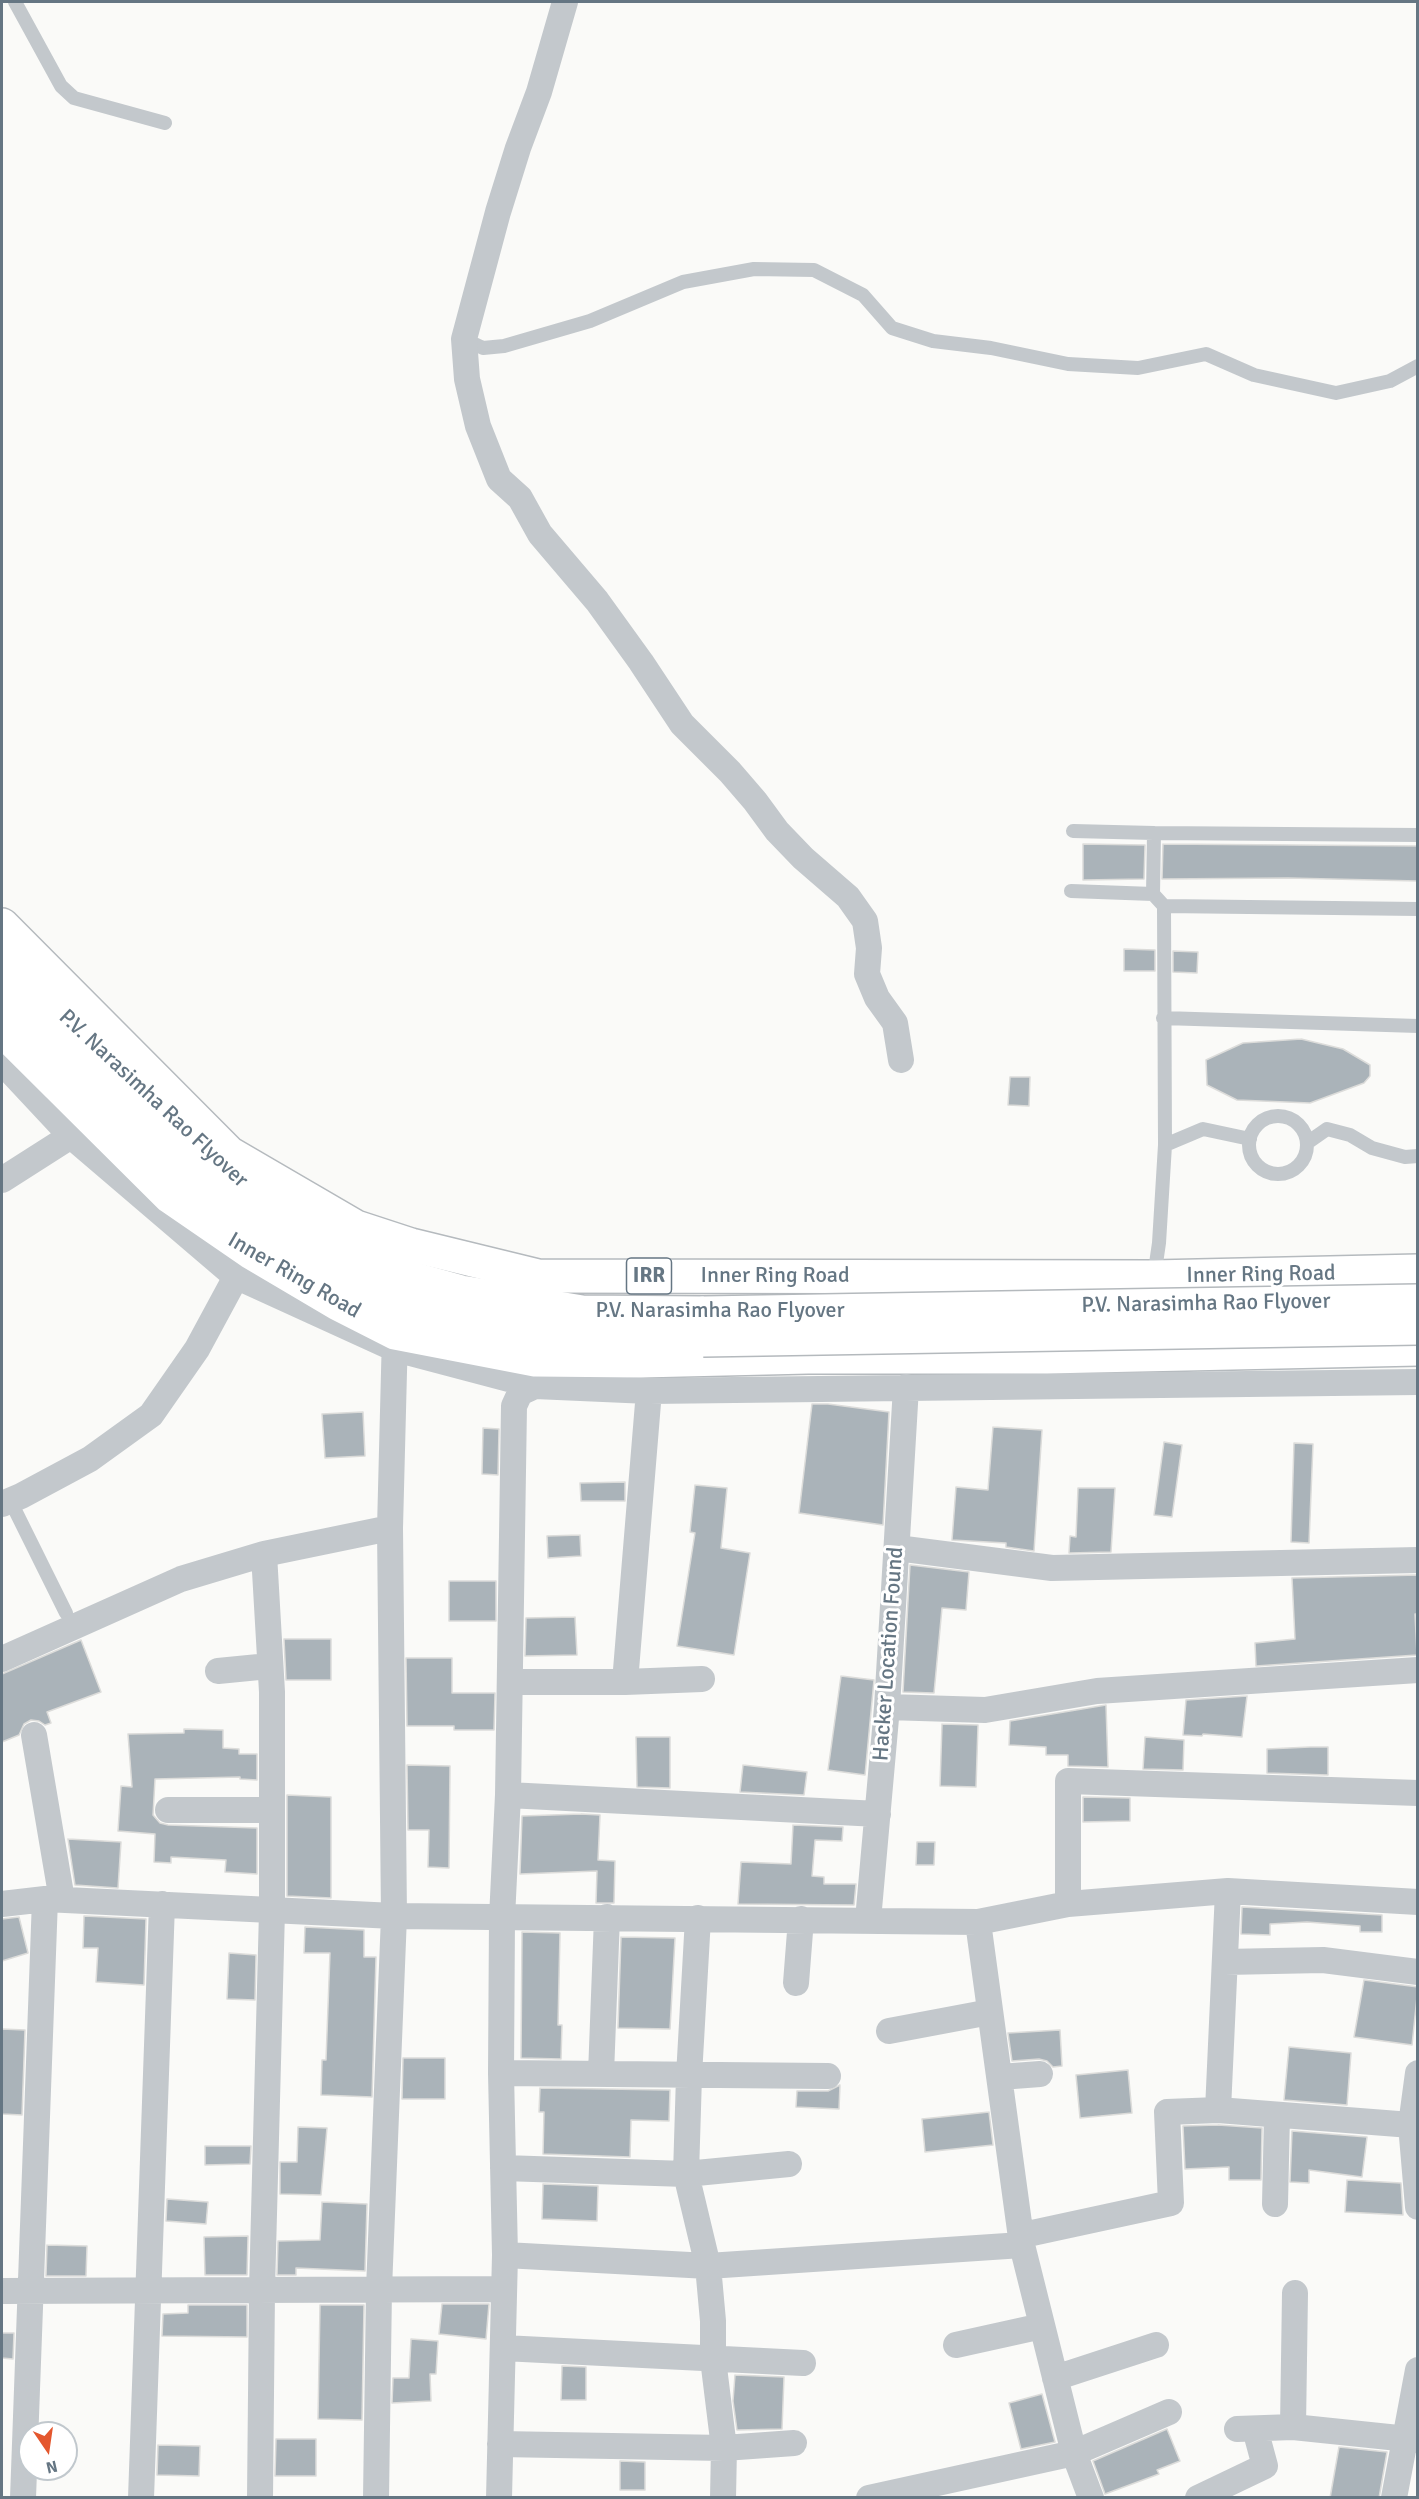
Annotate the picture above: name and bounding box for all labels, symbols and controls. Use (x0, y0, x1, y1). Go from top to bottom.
street label: P.V. Narasimha Rao Flyover (53, 1004, 253, 1194)
street label: Inner Ring Road (223, 1227, 365, 1325)
road number: IRR (626, 1258, 672, 1294)
street label: Inner Ring Road (1186, 1261, 1336, 1289)
street label: Inner Ring Road (700, 1263, 850, 1289)
street label: P.V. Narasimha Rao Flyover (1081, 1289, 1331, 1319)
street label: P.V. Narasimha Rao Flyover (595, 1298, 845, 1324)
street label: Hacker Location Found (868, 1546, 910, 1762)
north arrow (18, 2421, 78, 2481)
text: N (44, 2456, 59, 2478)

